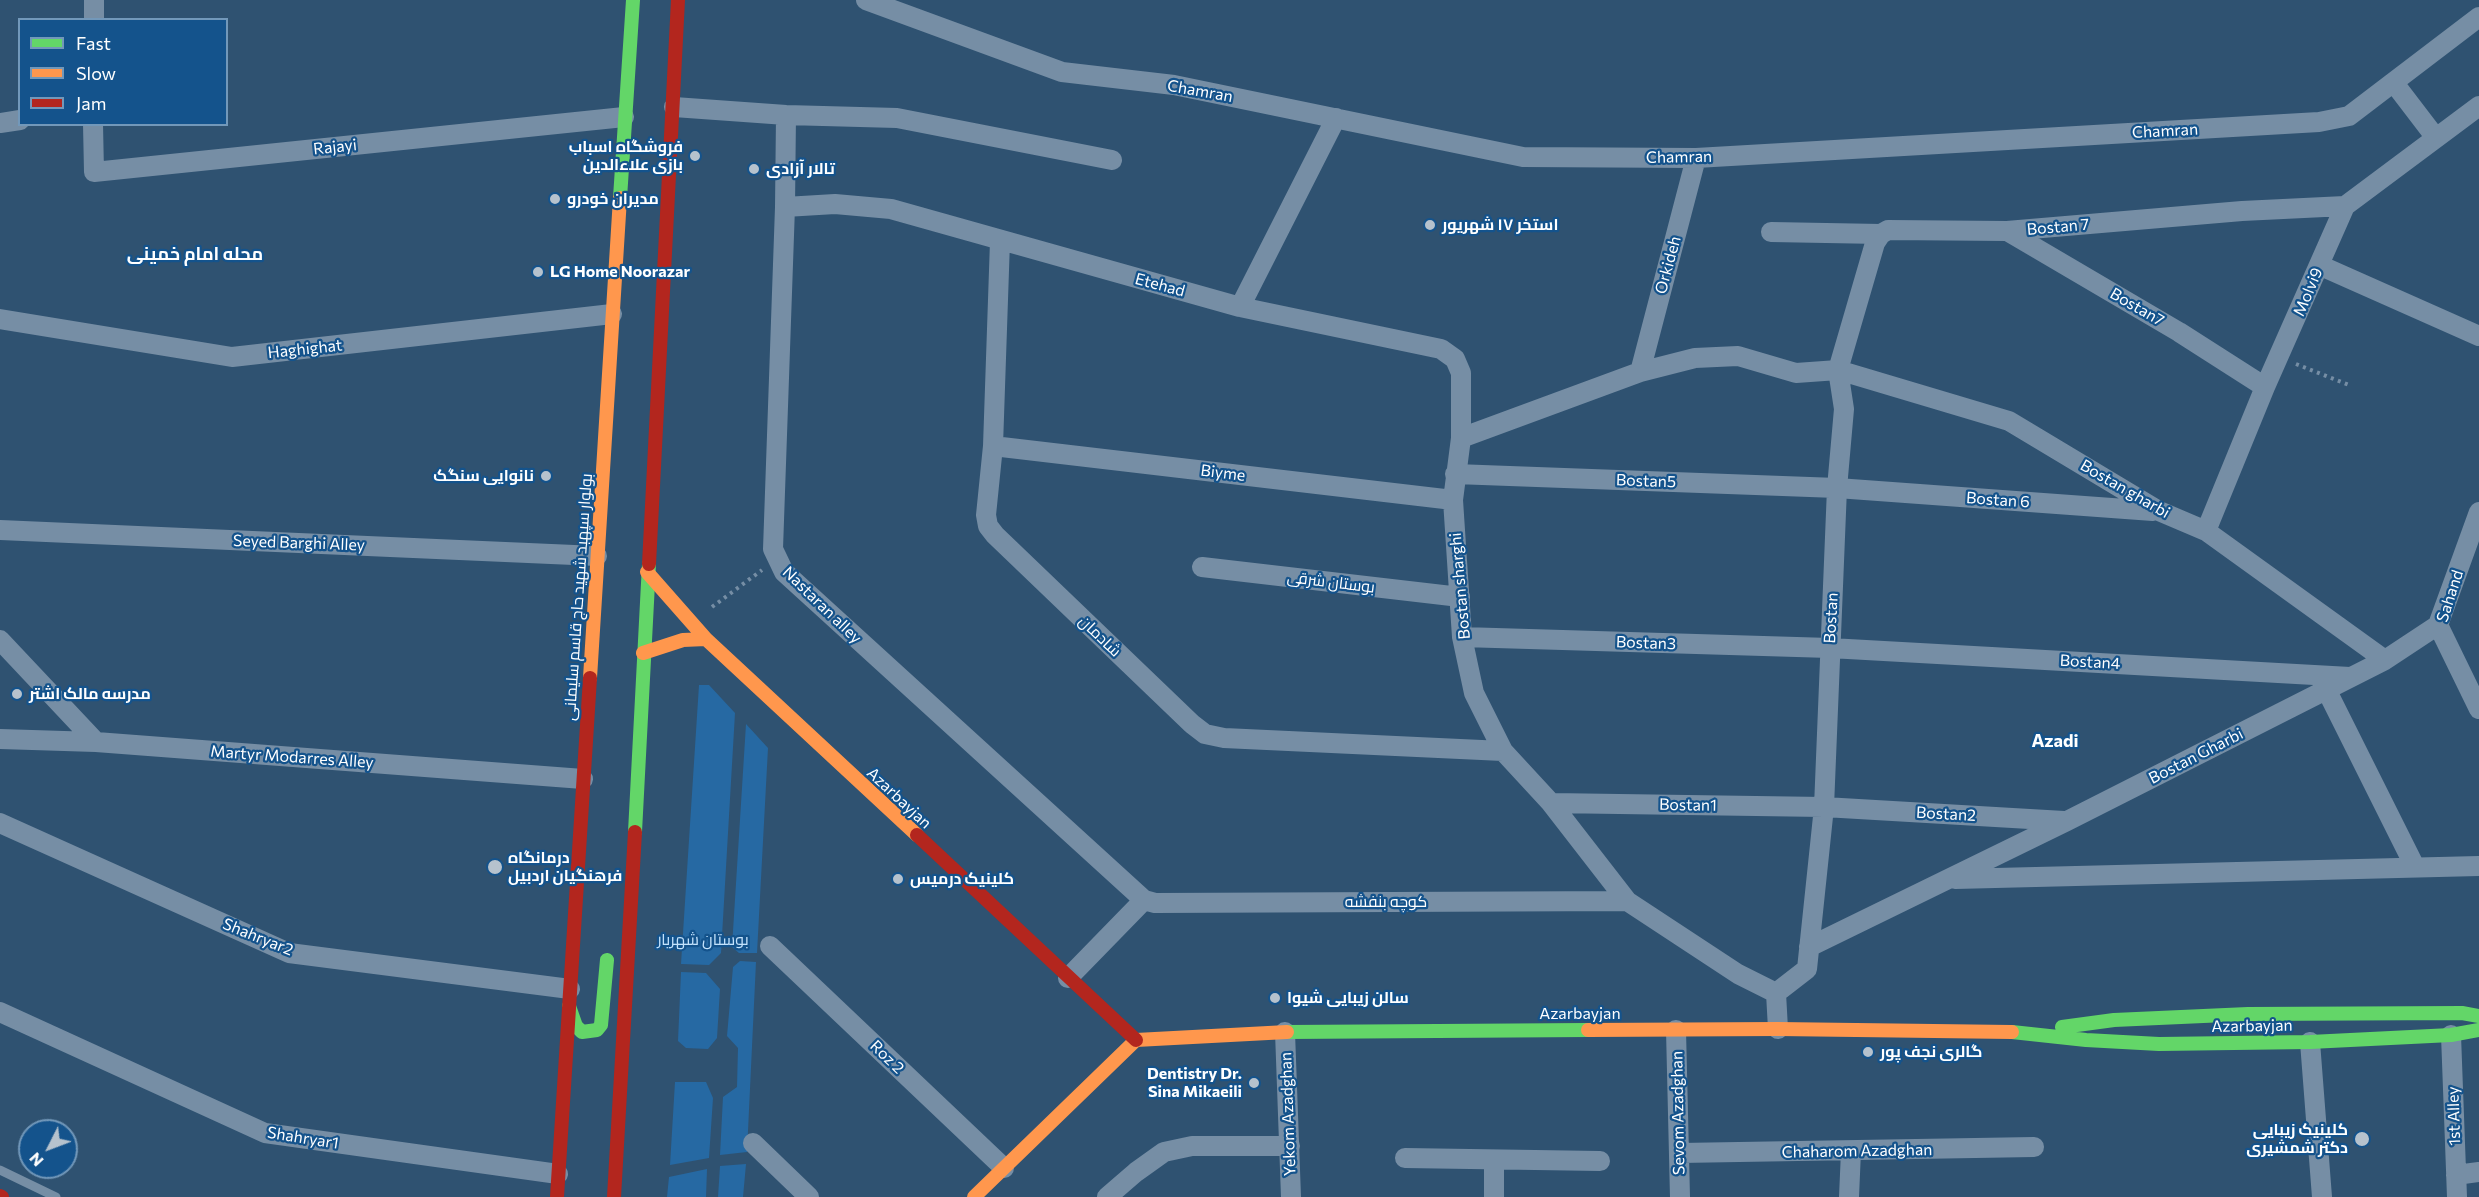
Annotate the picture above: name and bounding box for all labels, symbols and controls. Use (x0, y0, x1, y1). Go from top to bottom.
legend (18, 18, 228, 126)
text: Fast (76, 32, 111, 54)
text: Slow (76, 62, 116, 84)
street label: Chamran (1166, 76, 1234, 106)
text: Jam (76, 92, 106, 114)
street label: Chamran (2131, 120, 2199, 142)
street label: Rajayi (312, 135, 358, 159)
place label: فروشگاه اسباب بازی علاءالدین (569, 137, 683, 175)
street label: Chamran (1646, 147, 1712, 167)
marker: فروشگاه اسباب بازی علاءالدین (688, 149, 702, 163)
place label: تالار آزادی (766, 159, 835, 179)
marker: تالار آزادی (747, 162, 761, 176)
place label: مدیران خودرو (567, 189, 659, 209)
marker: مدیران خودرو (548, 192, 562, 206)
place label: استخر ١٧ شهریور (1442, 215, 1558, 235)
street label: Bostan 7 (2026, 215, 2090, 239)
marker: استخر ١٧ شهریور (1423, 218, 1437, 232)
street label: Orkideh (1651, 234, 1685, 296)
district label: محله امام خمینی (127, 243, 263, 265)
place label: LG Home Noorazar (550, 262, 690, 282)
marker: LG Home Noorazar (531, 265, 545, 279)
street label: Molvi9 (2289, 265, 2327, 319)
street label: Etehad (1133, 269, 1187, 301)
street label: Bostan7 (2107, 284, 2167, 330)
street label: Haghighat (267, 336, 343, 362)
street label: Bostan gharbi (2077, 456, 2173, 522)
street label: Biyme (1199, 461, 1247, 485)
place label: نانوایی سنگک (433, 466, 534, 486)
marker: نانوایی سنگک (539, 469, 553, 483)
street label: Bostan5 (1616, 470, 1676, 492)
street label: بولوار سپهبد شهید حاج قاسم سلیمانی (560, 473, 596, 721)
street label: Bostan 6 (1965, 488, 2031, 512)
street label: Seyed Barghi Alley (233, 531, 365, 555)
street label: Bostan sharghi (1446, 532, 1474, 640)
street label: Nastaran alley (778, 563, 866, 647)
street label: بوستان شرقی (1286, 567, 1376, 597)
street label: Sahand (2433, 567, 2467, 625)
street label: Bostan (1820, 592, 1842, 644)
street label: شادمان (1075, 611, 1125, 661)
street label: Bostan3 (1616, 632, 1676, 654)
street label: Bostan4 (2059, 651, 2121, 673)
place label: مدرسه مالک اشتر (29, 684, 151, 704)
marker: مدرسه مالک اشتر (10, 687, 24, 701)
street label: Bostan Gharbi (2146, 724, 2246, 788)
district label: Azadi (2031, 730, 2079, 752)
street label: Martyr Modarres Alley (210, 742, 374, 772)
street label: Azarbayjan (863, 763, 935, 833)
street label: Bostan1 (1659, 795, 1717, 815)
street label: Bostan2 (1916, 803, 1976, 825)
place label: درمانگاه فرهنگیان اردبیل (508, 848, 622, 886)
marker: درمانگاه فرهنگیان اردبیل (486, 858, 504, 876)
place label: کلینیک درمیس (910, 869, 1014, 889)
marker: کلینیک درمیس (891, 872, 905, 886)
street label: کوچه بنفشه (1345, 892, 1427, 912)
street label: Shahryar2 (220, 914, 296, 960)
park label: بوستان شهریار (657, 930, 749, 950)
place label: سالن زیبایی شیوا (1287, 988, 1409, 1008)
marker: سالن زیبایی شیوا (1268, 991, 1282, 1005)
street label: Azarbayjan (1539, 1004, 1621, 1024)
street label: Azarbayjan (2211, 1016, 2293, 1036)
street label: Roz 2 (866, 1036, 908, 1078)
place label: گالری نجف پور (1880, 1042, 1982, 1062)
marker: گالری نجف پور (1861, 1045, 1875, 1059)
street label: Sevom Azadghan (1667, 1051, 1689, 1175)
street label: Yekom Azadghan (1276, 1052, 1300, 1176)
place label: Dentistry Dr. Sina Mikaeili (1147, 1064, 1242, 1102)
marker: Dentistry Dr. Sina Mikaeili (1247, 1076, 1261, 1090)
street label: 1st Alley (2443, 1086, 2465, 1146)
north arrow (18, 1119, 78, 1179)
place label: کلینیک زیبایی دکتر شمشیری (2246, 1120, 2348, 1158)
street label: Shahryar1 (266, 1123, 340, 1153)
marker: کلینیک زیبایی دکتر شمشیری (2353, 1130, 2371, 1148)
street label: Chaharom Azadghan (1781, 1140, 1933, 1162)
text: N (25, 1149, 47, 1171)

